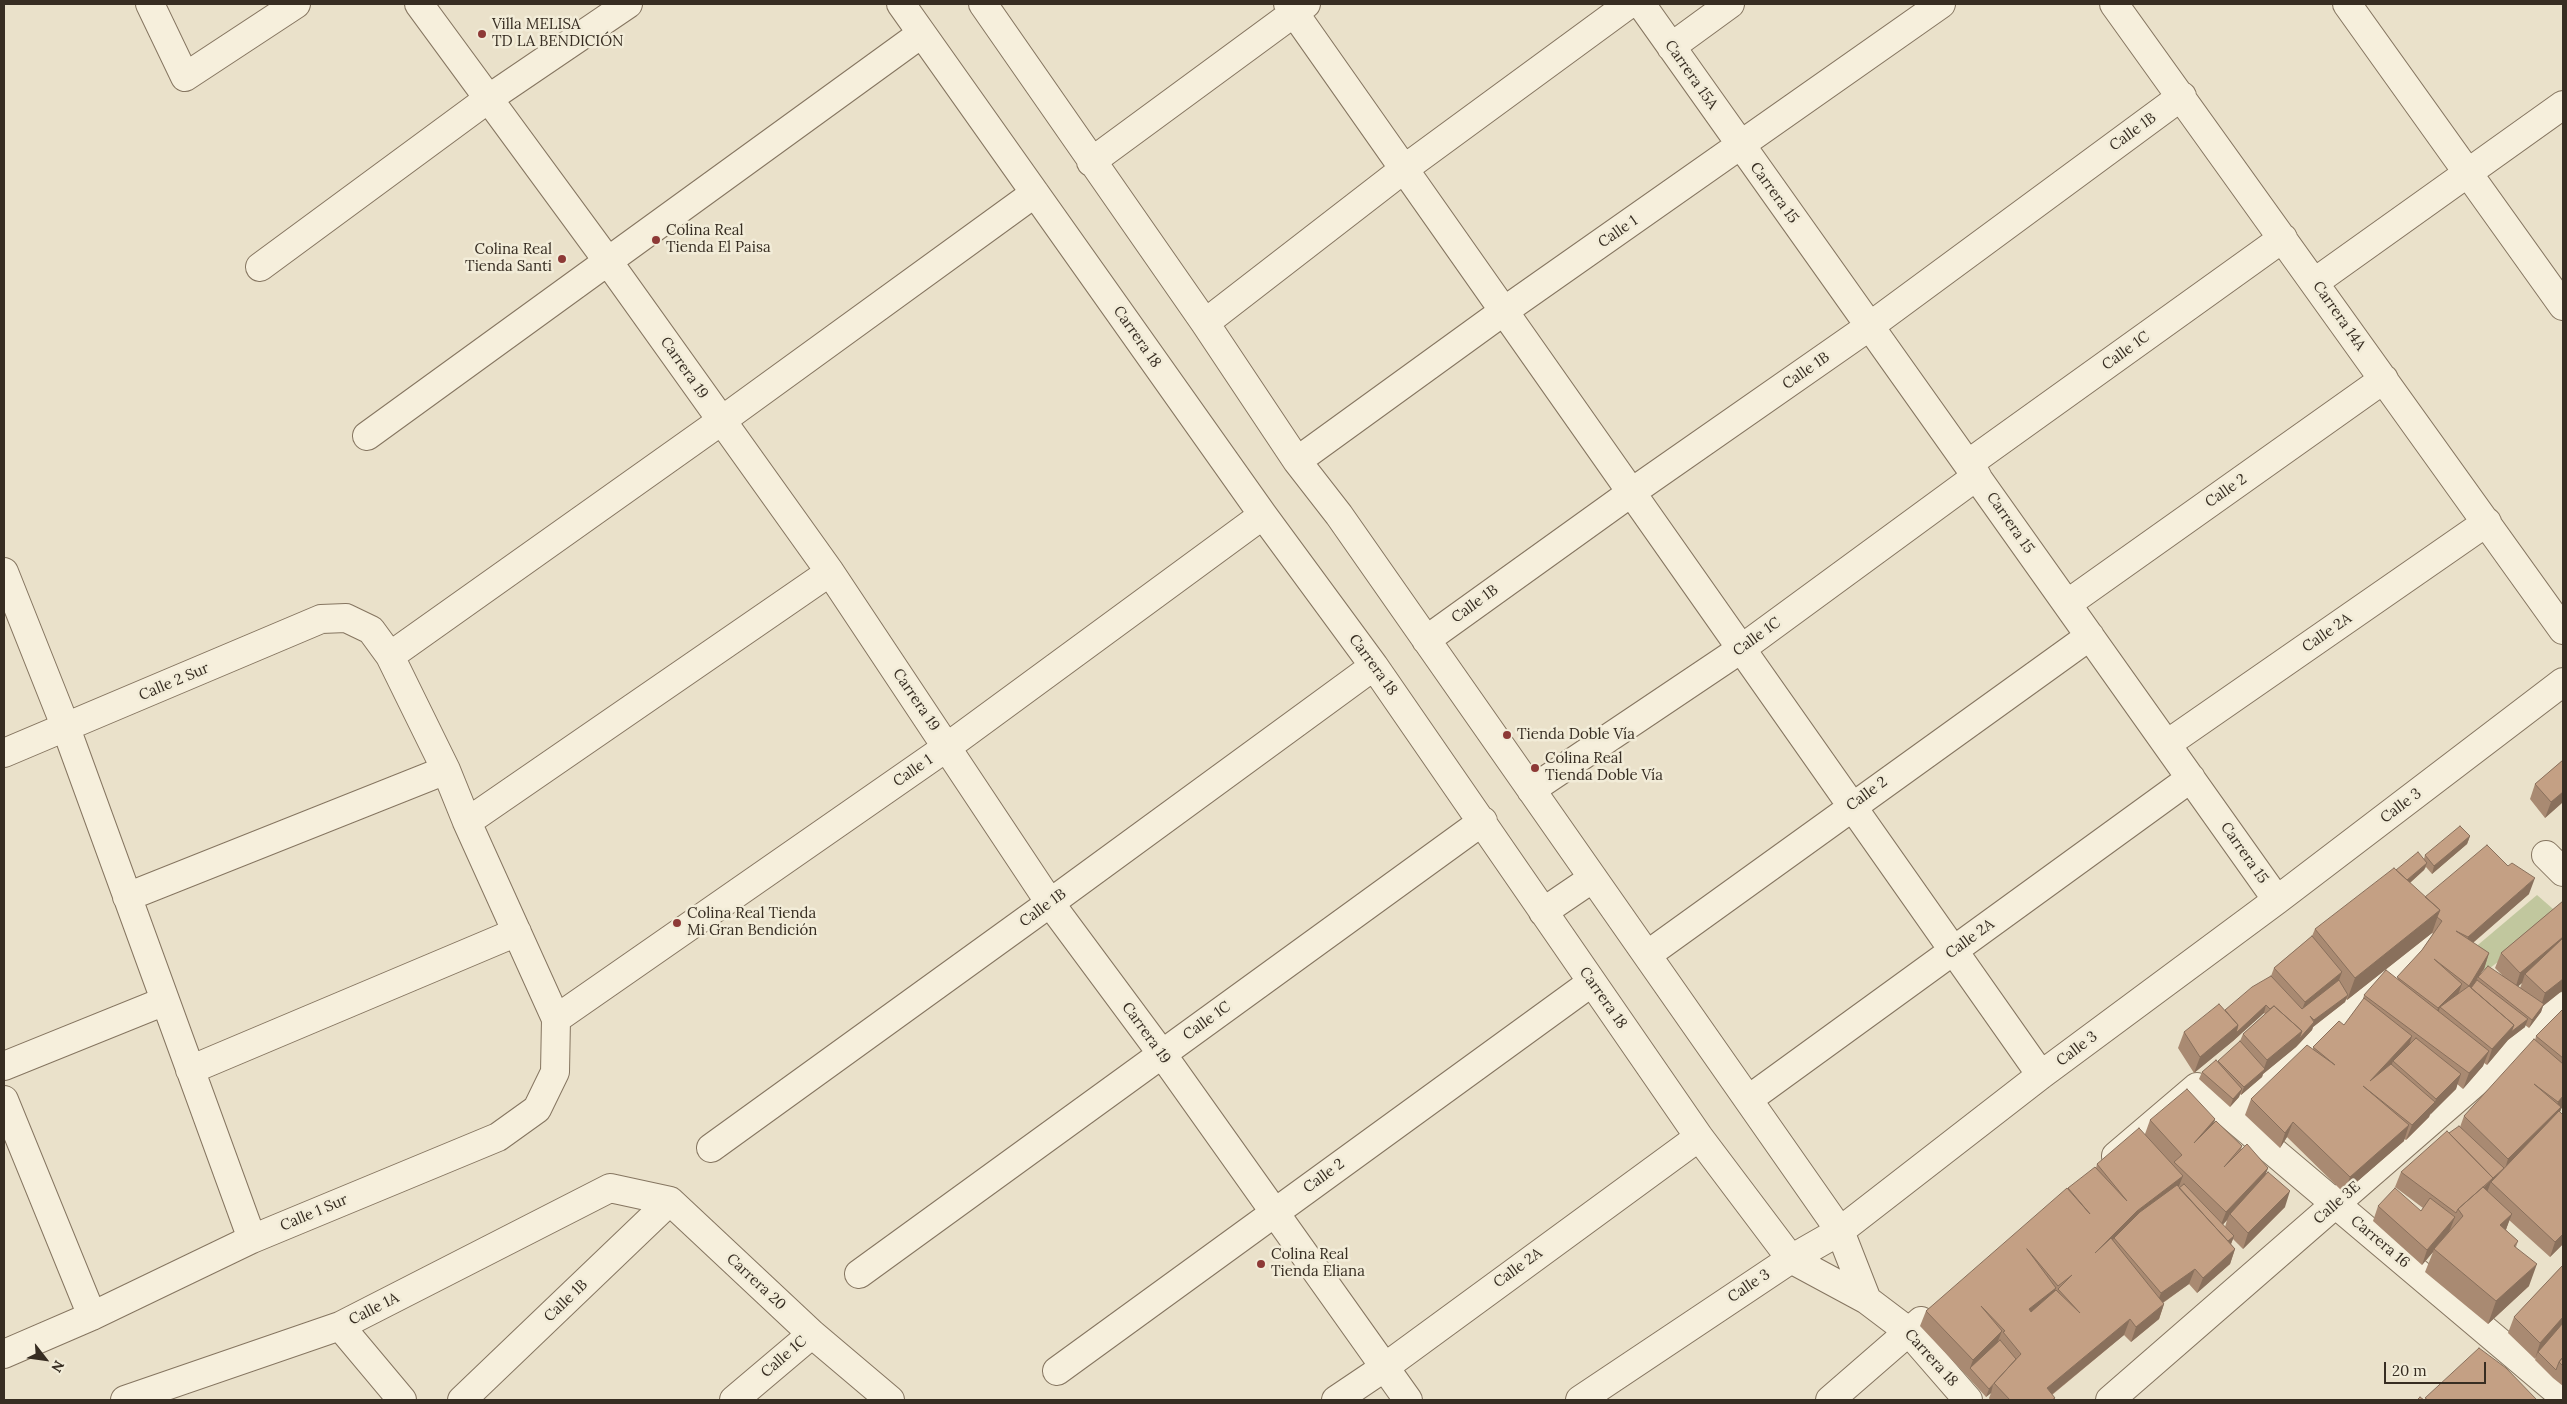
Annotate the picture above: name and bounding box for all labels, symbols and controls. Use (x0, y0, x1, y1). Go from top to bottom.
place label: Villa MELISA TD LA BENDICIÓN (492, 16, 623, 51)
marker: Villa MELISA TD LA BENDICIÓN (476, 28, 488, 40)
street label: Carrera 15A (1661, 37, 1721, 113)
street label: Calle 1B (2106, 109, 2160, 155)
street label: Carrera 15 (1746, 159, 1802, 227)
street label: Calle 1 (1595, 212, 1641, 252)
place label: Colina Real Tienda El Paisa (666, 222, 771, 257)
marker: Colina Real Tienda El Paisa (650, 234, 662, 246)
place label: Colina Real Tienda Santi (465, 241, 552, 276)
marker: Colina Real Tienda Santi (556, 253, 568, 265)
street label: Carrera 14A (2309, 278, 2369, 354)
street label: Carrera 18 (1109, 303, 1165, 371)
street label: Calle 1C (2099, 328, 2153, 374)
street label: Carrera 19 (656, 334, 712, 402)
street label: Calle 1B (1779, 348, 1833, 394)
street label: Calle 2 (2202, 470, 2250, 512)
street label: Carrera 15 (1982, 489, 2038, 557)
street label: Calle 1B (1448, 581, 1502, 627)
street label: Calle 2A (2299, 610, 2355, 656)
street label: Calle 1C (1730, 614, 1784, 660)
street label: Carrera 18 (1345, 631, 1401, 699)
street label: Calle 2 Sur (136, 659, 212, 705)
street label: Carrera 19 (889, 665, 943, 735)
place label: Tienda Doble Vía (1517, 726, 1635, 744)
marker: Tienda Doble Vía (1501, 729, 1513, 741)
place label: Colina Real Tienda Doble Vía (1545, 750, 1663, 785)
street label: Calle 1 (890, 751, 936, 791)
marker: Colina Real Tienda Doble Vía (1529, 762, 1541, 774)
street label: Calle 2 (1843, 773, 1891, 815)
street label: Calle 3 (2377, 785, 2425, 827)
street label: Carrera 15 (2216, 819, 2272, 887)
street label: Calle 1B (1016, 885, 1070, 931)
place label: Colina Real Tienda Mi Gran Bendición (687, 905, 817, 940)
street label: Calle 2A (1942, 915, 1998, 963)
marker: Colina Real Tienda Mi Gran Bendición (671, 917, 683, 929)
street label: Carrera 18 (1575, 964, 1631, 1032)
street label: Calle 1C (1180, 998, 1234, 1044)
street label: Carrera 19 (1118, 999, 1174, 1067)
street label: Calle 3 (2053, 1028, 2101, 1070)
street label: Calle 2 (1300, 1155, 1348, 1197)
street label: Calle 3E (2310, 1178, 2364, 1228)
street label: Calle 1 Sur (277, 1191, 351, 1235)
street label: Carrera 16 (2347, 1212, 2413, 1272)
street label: Calle 2A (1490, 1244, 1546, 1292)
place label: Colina Real Tienda Eliana (1271, 1246, 1365, 1281)
street label: Carrera 20 (723, 1250, 789, 1314)
marker: Colina Real Tienda Eliana (1255, 1258, 1267, 1270)
street label: Calle 3 (1725, 1265, 1773, 1307)
street label: Calle 1B (541, 1276, 591, 1326)
street label: Calle 1A (346, 1289, 402, 1329)
street label: Carrera 18 (1900, 1326, 1962, 1390)
street label: Calle 1C (758, 1332, 810, 1382)
north arrow (20, 1334, 70, 1384)
scale bar (2387, 1352, 2490, 1384)
text: N (47, 1357, 68, 1376)
text: 20 m (2392, 1361, 2427, 1380)

